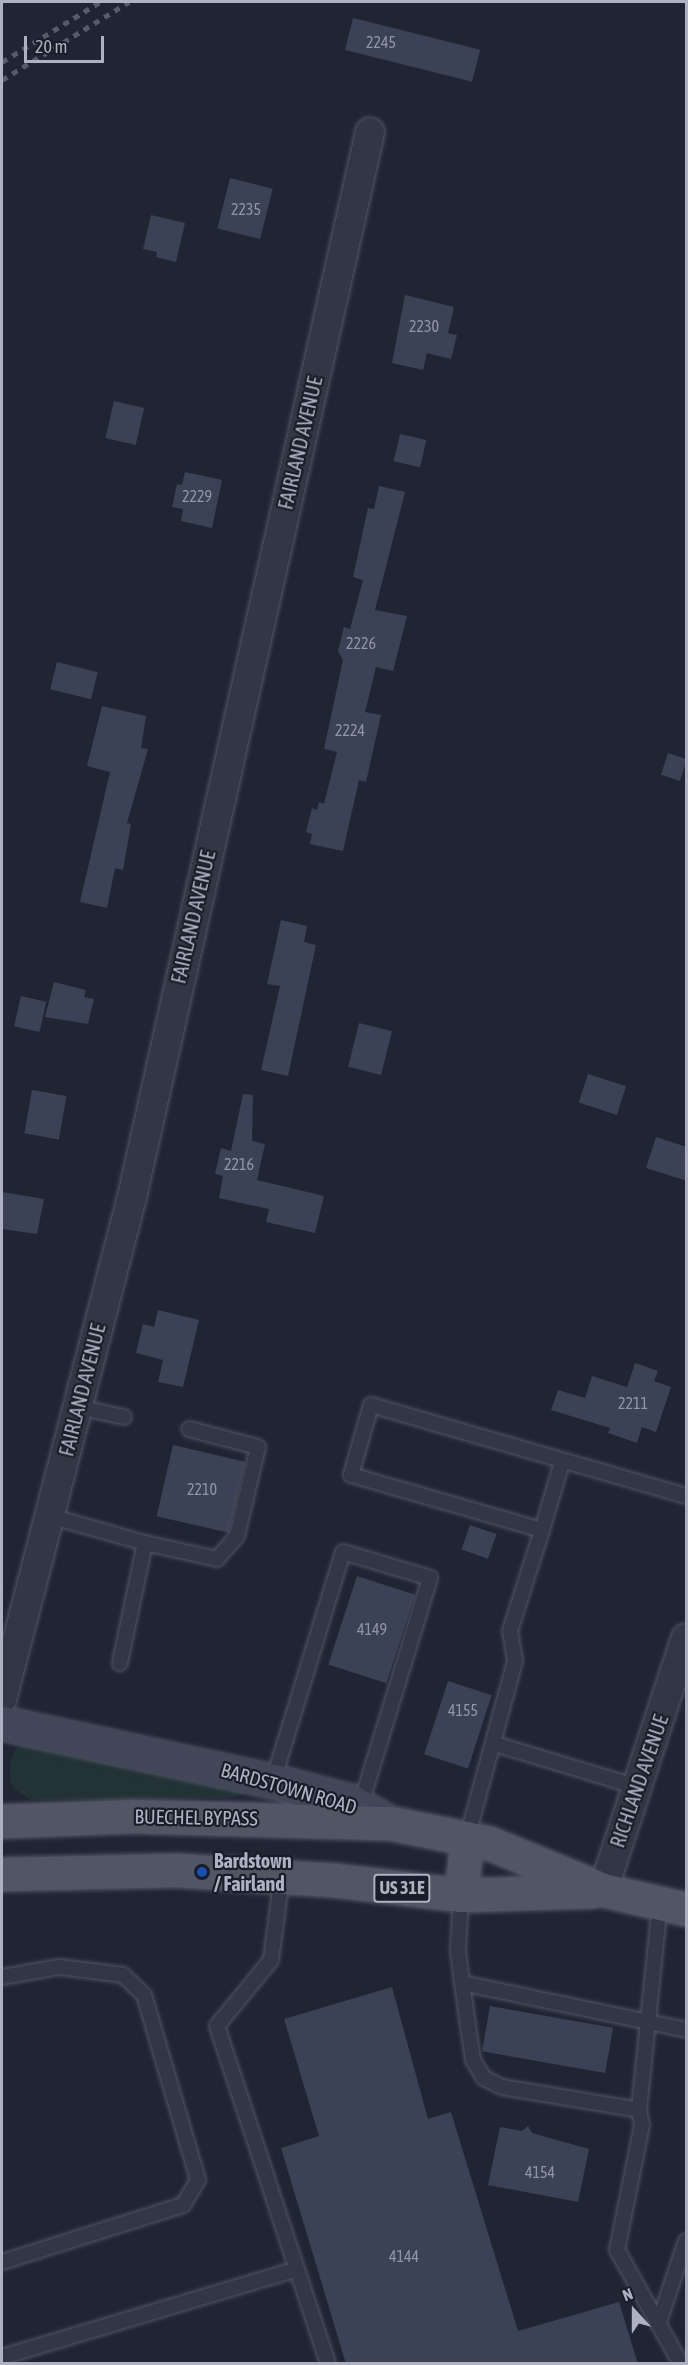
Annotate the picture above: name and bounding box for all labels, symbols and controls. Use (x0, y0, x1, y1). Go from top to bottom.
scale bar (27, 24, 106, 62)
house number: 2245 (366, 32, 396, 52)
text: 20 m (35, 36, 67, 57)
house number: 2235 (231, 199, 261, 219)
house number: 2230 (409, 316, 439, 336)
street label: FAIRLAND AVENUE (273, 374, 327, 512)
house number: 2229 (182, 486, 212, 506)
house number: 2226 (346, 633, 376, 653)
house number: 2224 (335, 720, 365, 740)
street label: FAIRLAND AVENUE (166, 848, 220, 986)
house number: 2216 (224, 1154, 254, 1174)
street label: FAIRLAND AVENUE (54, 1321, 110, 1459)
house number: 2211 (618, 1393, 648, 1413)
house number: 2210 (187, 1479, 217, 1499)
house number: 4149 (357, 1619, 387, 1639)
house number: 4155 (448, 1700, 478, 1720)
street label: RICHLAND AVENUE (605, 1711, 673, 1851)
street label: BARDSTOWN ROAD (218, 1757, 360, 1819)
street label: BUECHEL BYPASS (134, 1804, 258, 1830)
place label: Bardstown / Fairland (214, 1848, 292, 1895)
marker: Bardstown / Fairland (195, 1865, 209, 1879)
road number: US 31E (372, 1873, 432, 1903)
house number: 4154 (525, 2162, 555, 2182)
house number: 4144 (389, 2246, 419, 2266)
north arrow (604, 2281, 664, 2341)
text: N (620, 2284, 635, 2304)

